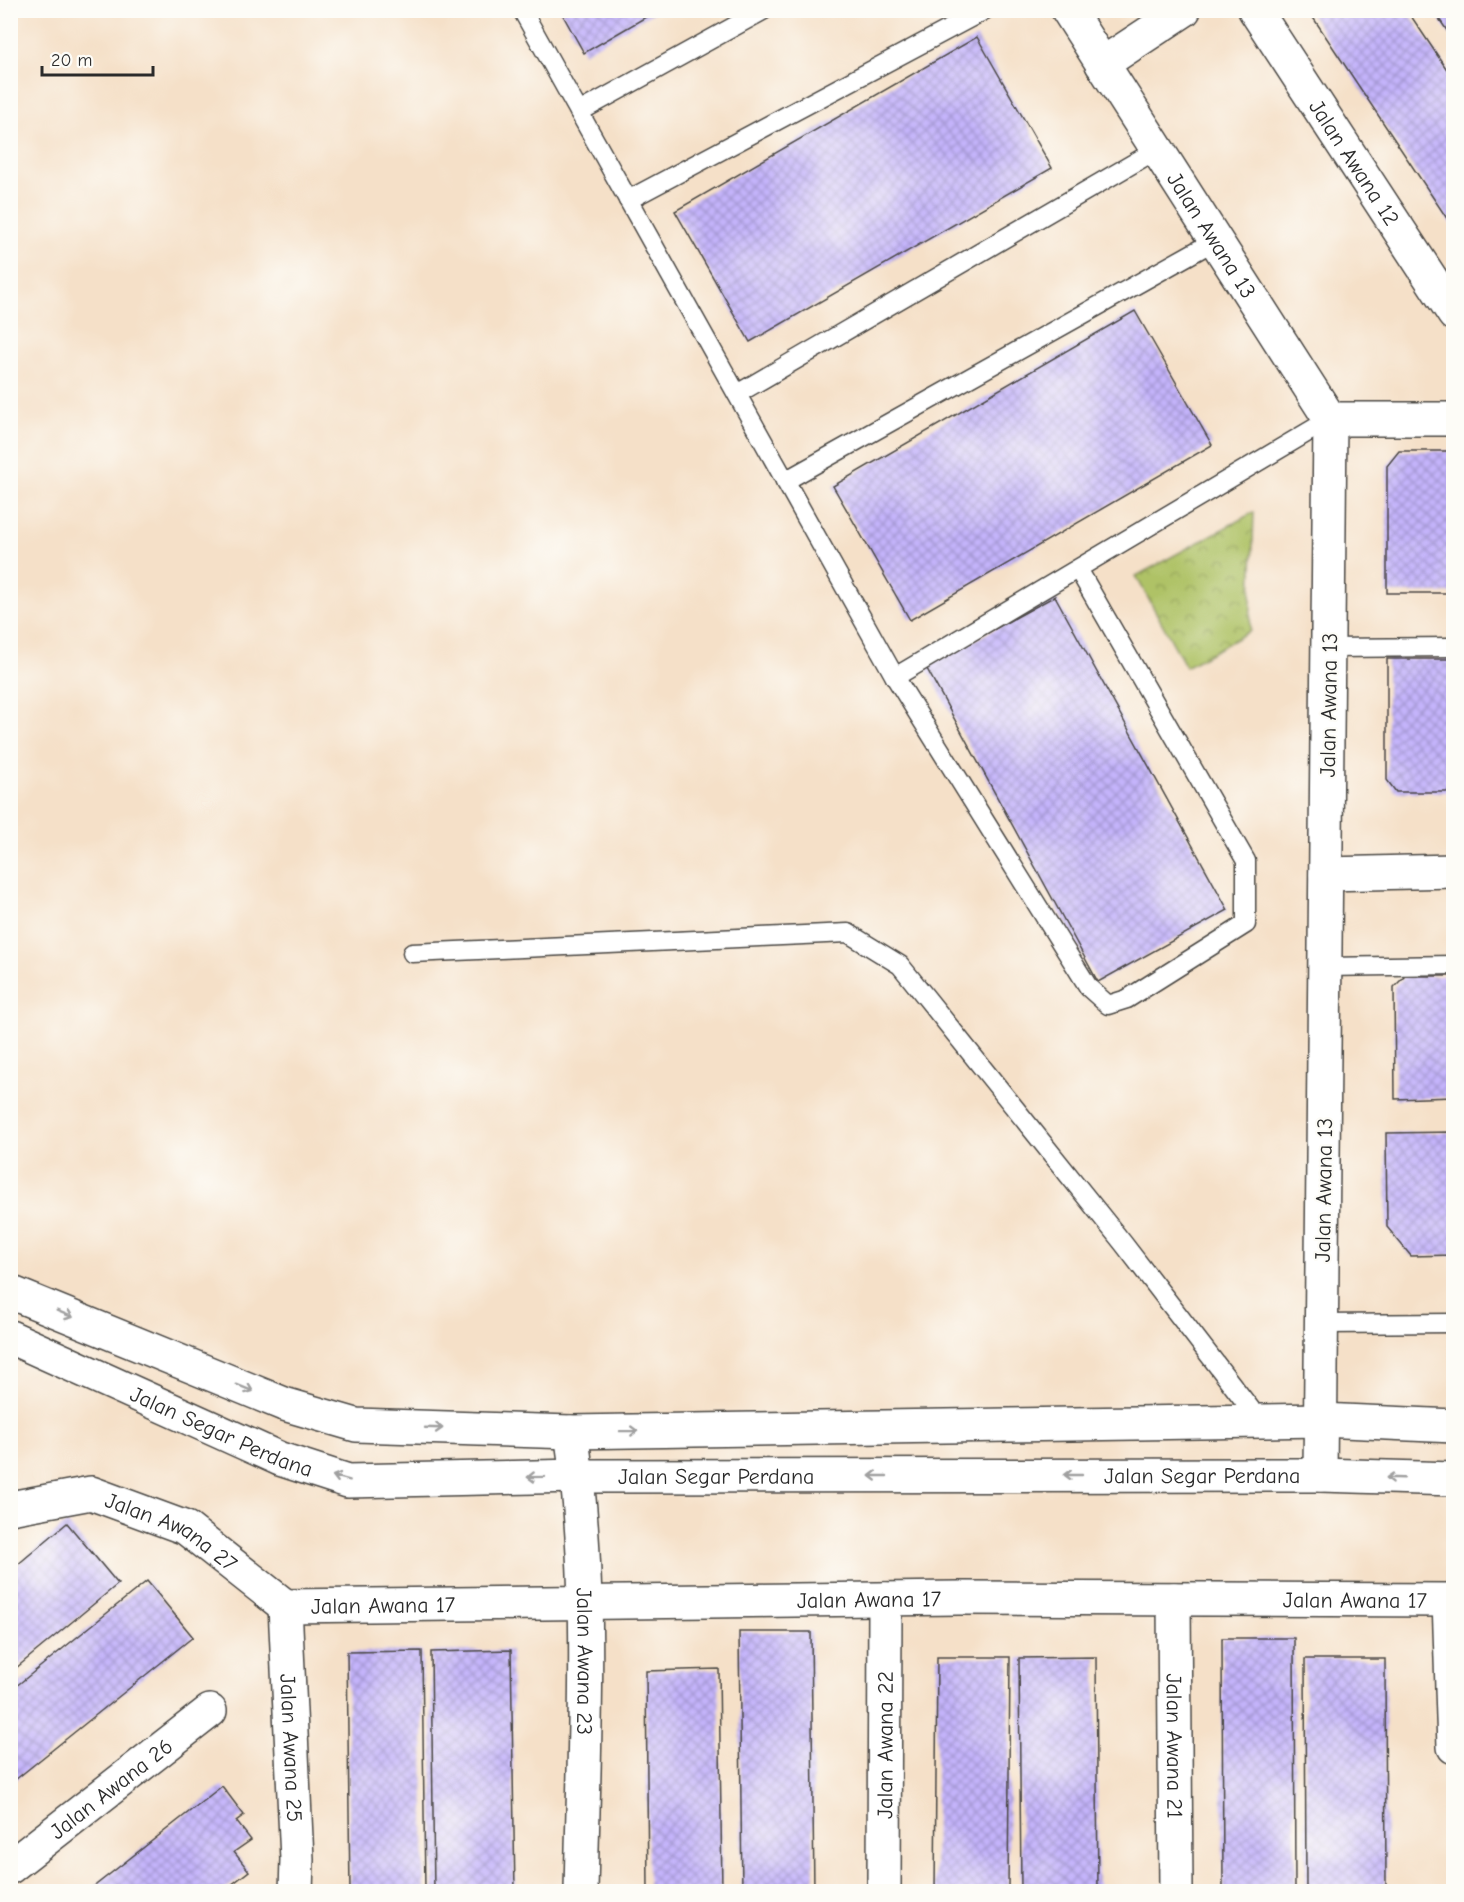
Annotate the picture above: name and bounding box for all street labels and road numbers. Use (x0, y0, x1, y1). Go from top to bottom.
street label: Jalan Awana 12 (1303, 95, 1404, 231)
street label: Jalan Awana 13 (1161, 167, 1261, 303)
street label: Jalan Awana 13 (1315, 632, 1343, 778)
street label: Jalan Awana 13 (1310, 1117, 1338, 1263)
street label: Jalan Segar Perdana (126, 1381, 316, 1483)
street label: Jalan Segar Perdana (1104, 1463, 1300, 1489)
street label: Jalan Segar Perdana (618, 1464, 814, 1490)
street label: Jalan Awana 27 (101, 1487, 242, 1578)
street label: Jalan Awana 17 (797, 1586, 942, 1614)
street label: Jalan Awana 23 (571, 1587, 598, 1735)
street label: Jalan Awana 17 (1283, 1587, 1428, 1614)
street label: Jalan Awana 17 (311, 1592, 456, 1620)
street label: Jalan Awana 22 (872, 1671, 899, 1819)
street label: Jalan Awana 25 (274, 1673, 307, 1823)
street label: Jalan Awana 21 (1161, 1673, 1187, 1819)
street label: Jalan Awana 26 (45, 1733, 178, 1845)

